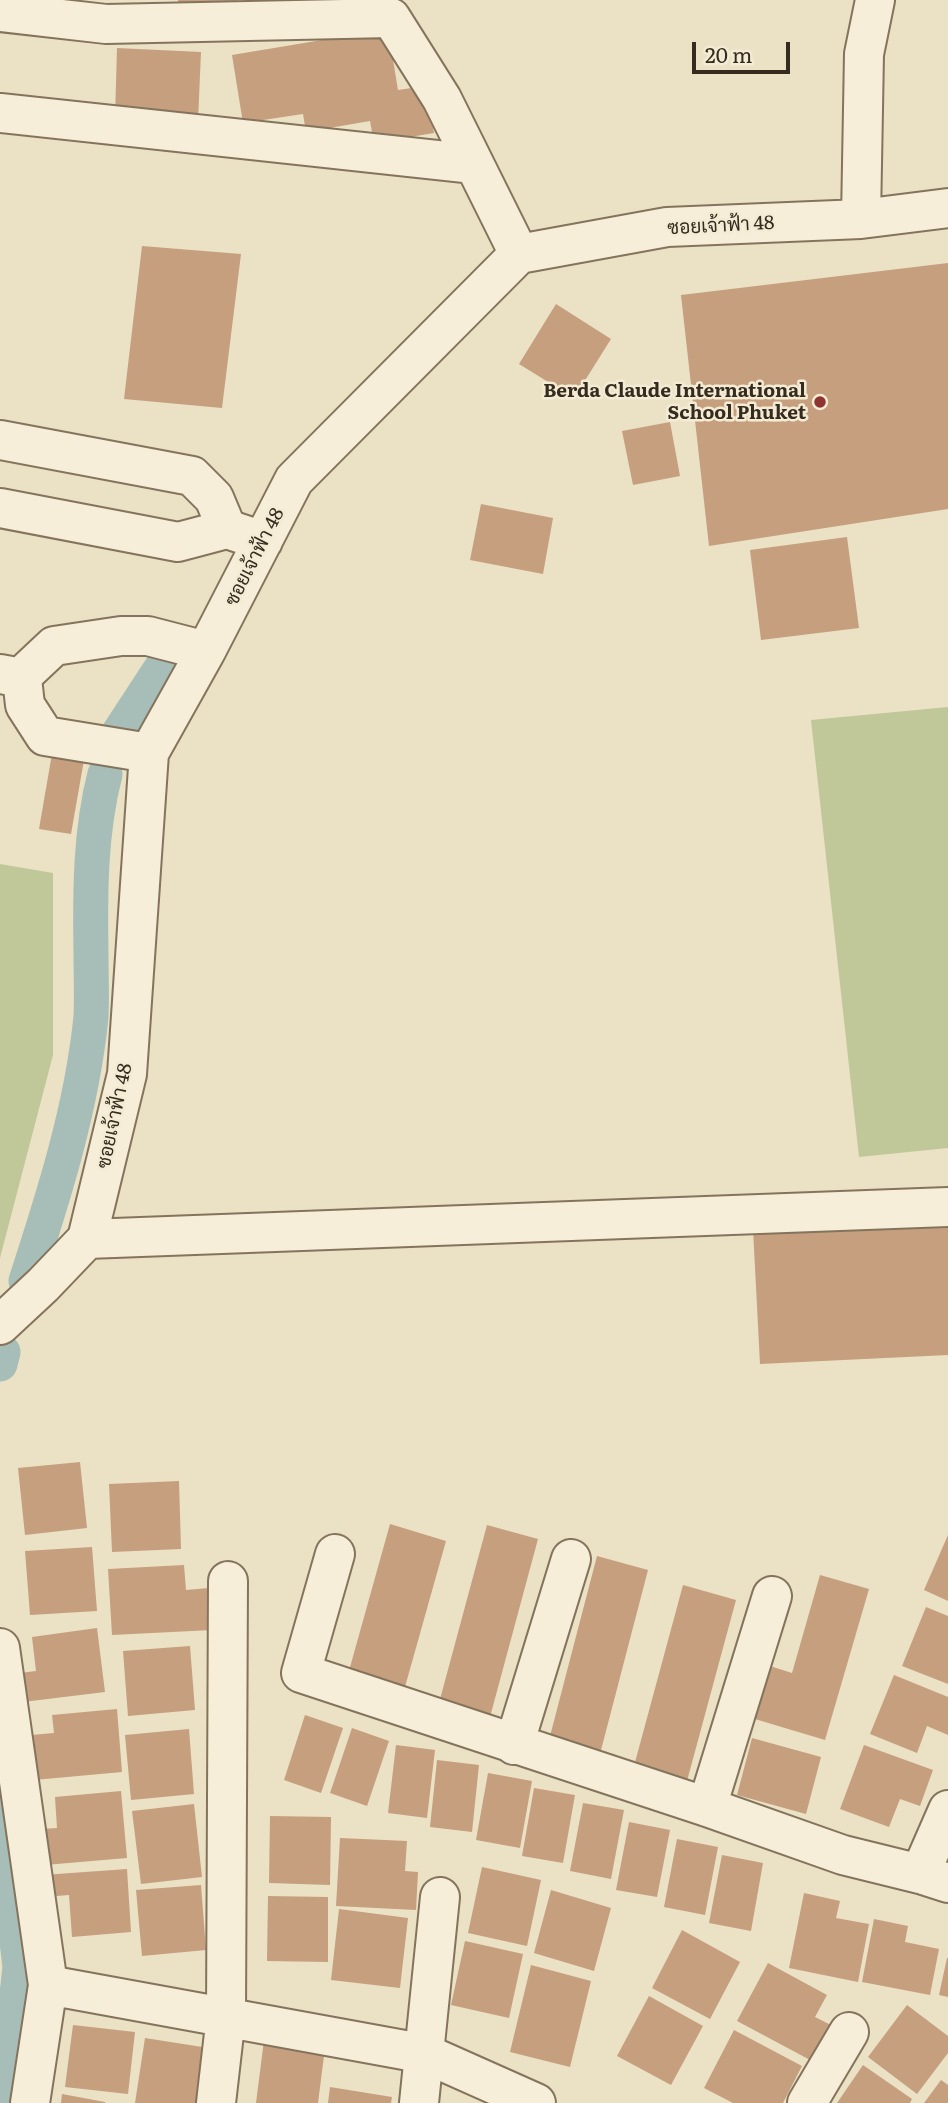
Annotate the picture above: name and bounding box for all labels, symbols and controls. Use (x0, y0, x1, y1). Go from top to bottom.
scale bar (696, 28, 794, 72)
text: 20 m (705, 38, 752, 69)
street label: ซอยเจ้าฟ้า 48 (667, 212, 775, 240)
place label: Berda Claude International School Phuket (543, 380, 806, 424)
marker: Berda Claude International School Phuket (812, 394, 828, 410)
street label: ซอยเจ้าฟ้า 48 (221, 504, 289, 610)
street label: ซอยเจ้าฟ้า 48 (93, 1061, 137, 1171)

